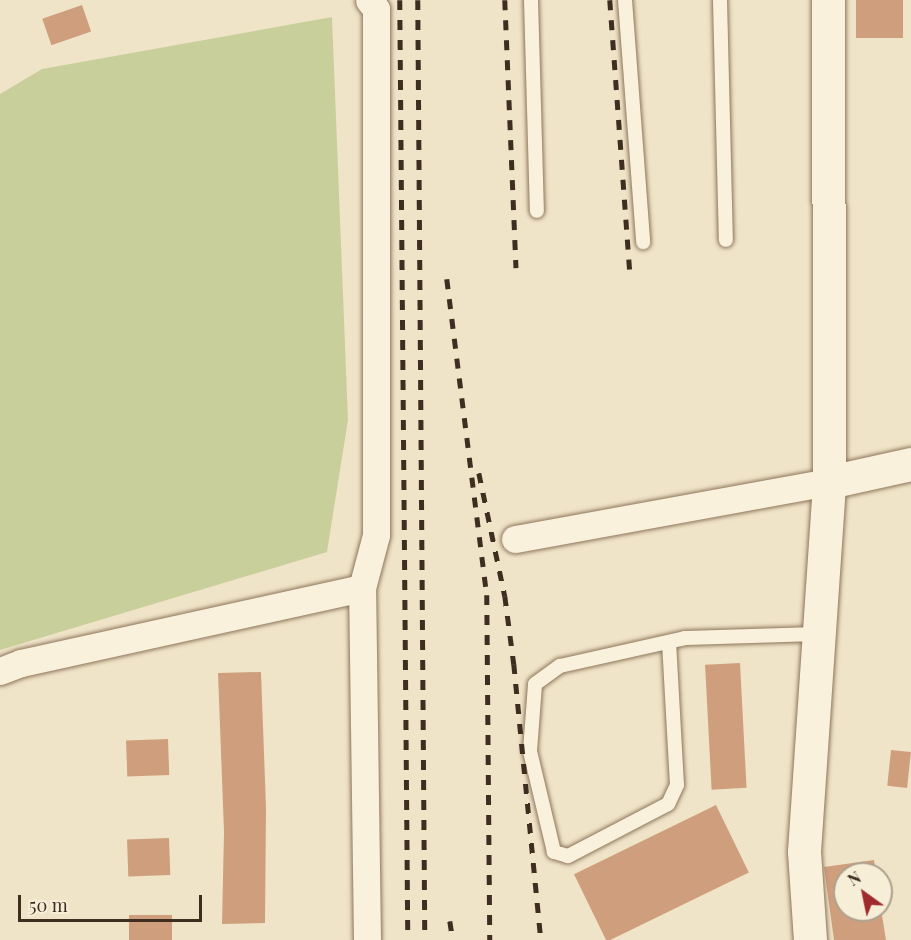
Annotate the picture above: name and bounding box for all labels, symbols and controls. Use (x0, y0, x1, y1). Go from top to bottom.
north arrow (833, 862, 893, 922)
text: N (843, 866, 865, 890)
scale bar (21, 883, 206, 921)
text: 50 m (29, 893, 68, 917)

